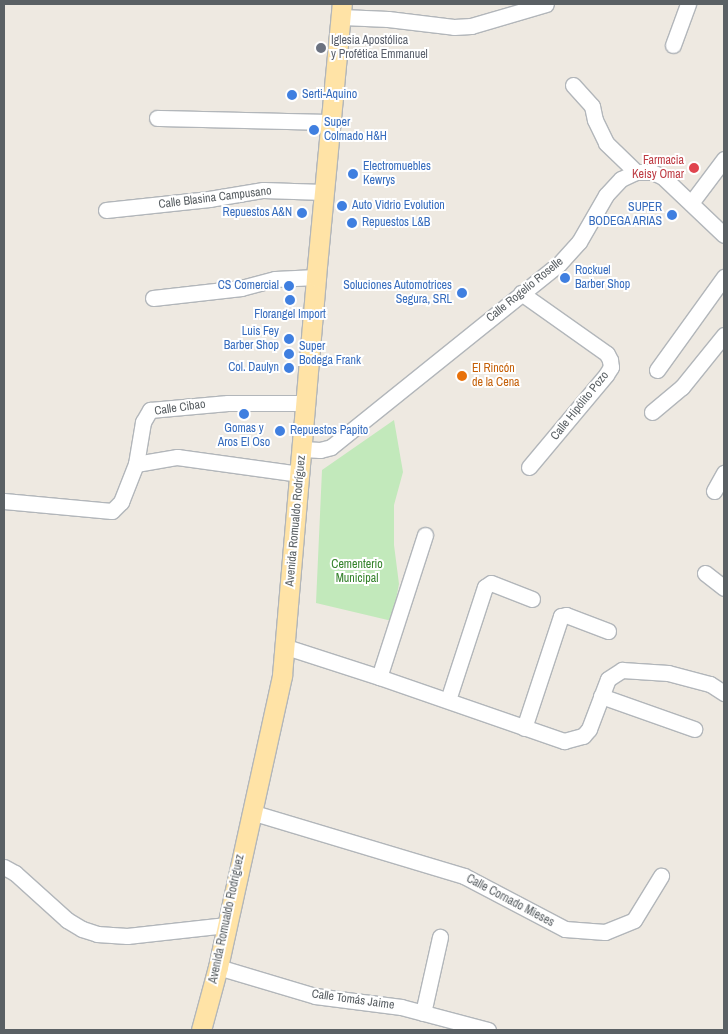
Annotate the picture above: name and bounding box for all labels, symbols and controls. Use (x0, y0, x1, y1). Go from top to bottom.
place label: Iglesia Apostólica y Profética Emmanuel (331, 34, 428, 62)
marker: Iglesia Apostólica y Profética Emmanuel (315, 42, 327, 54)
place label: Serti-Aquino (302, 88, 357, 102)
marker: Serti-Aquino (286, 89, 298, 101)
place label: Super Colmado H&H (324, 116, 387, 144)
marker: Super Colmado H&H (308, 124, 320, 136)
place label: Farmacia Keisy Omar (632, 154, 684, 182)
place label: Electromuebles Kewrys (363, 160, 431, 188)
marker: Farmacia Keisy Omar (688, 162, 700, 174)
marker: Electromuebles Kewrys (347, 168, 359, 180)
street label: Calle Blasina Campusano (158, 184, 272, 212)
place label: Auto Vidrio Evolution (352, 199, 445, 213)
marker: Auto Vidrio Evolution (336, 200, 348, 212)
place label: SUPER BODEGA ARIAS (588, 201, 662, 229)
place label: Repuestos A&N (222, 206, 292, 220)
marker: Repuestos A&N (296, 207, 308, 219)
marker: SUPER BODEGA ARIAS (666, 209, 678, 221)
place label: Repuestos L&B (362, 216, 430, 230)
marker: Repuestos L&B (346, 217, 358, 229)
street label: Calle Rogelio Roselle (484, 255, 566, 325)
place label: Rockuel Barber Shop (575, 264, 630, 292)
marker: Rockuel Barber Shop (559, 272, 571, 284)
place label: CS Comercial (218, 279, 279, 293)
place label: Soluciones Automotrices Segura, SRL (343, 279, 452, 307)
marker: CS Comercial (283, 280, 295, 292)
marker: Soluciones Automotrices Segura, SRL (456, 287, 468, 299)
marker: Florangel Import (284, 294, 296, 306)
place label: Florangel Import (254, 308, 326, 322)
place label: Luis Fey Barber Shop (224, 325, 279, 353)
marker: Luis Fey Barber Shop (283, 333, 295, 345)
place label: Super Bodega Frank (299, 340, 361, 368)
marker: Super Bodega Frank (283, 348, 295, 360)
place label: Col. Daulyn (228, 361, 279, 375)
marker: Col. Daulyn (283, 362, 295, 374)
place label: El Rincón de la Cena (472, 362, 520, 390)
street label: Calle Hipólito Pozo (548, 369, 612, 443)
marker: El Rincón de la Cena (456, 370, 468, 382)
street label: Calle Cibao (154, 397, 206, 419)
marker: Gomas y Aros El Oso (238, 408, 250, 420)
place label: Gomas y Aros El Oso (218, 422, 270, 450)
place label: Repuestos Papito (290, 424, 368, 438)
marker: Repuestos Papito (274, 425, 286, 437)
street label: Avenida Romualdo Rodríguez (283, 455, 309, 587)
park label: Cementerio Municipal (331, 558, 383, 586)
street label: Avenida Romualdo Rodríguez (206, 853, 248, 985)
street label: Calle Cornado Mieses (464, 872, 556, 930)
street label: Calle Tomás Jaime (311, 987, 395, 1013)

